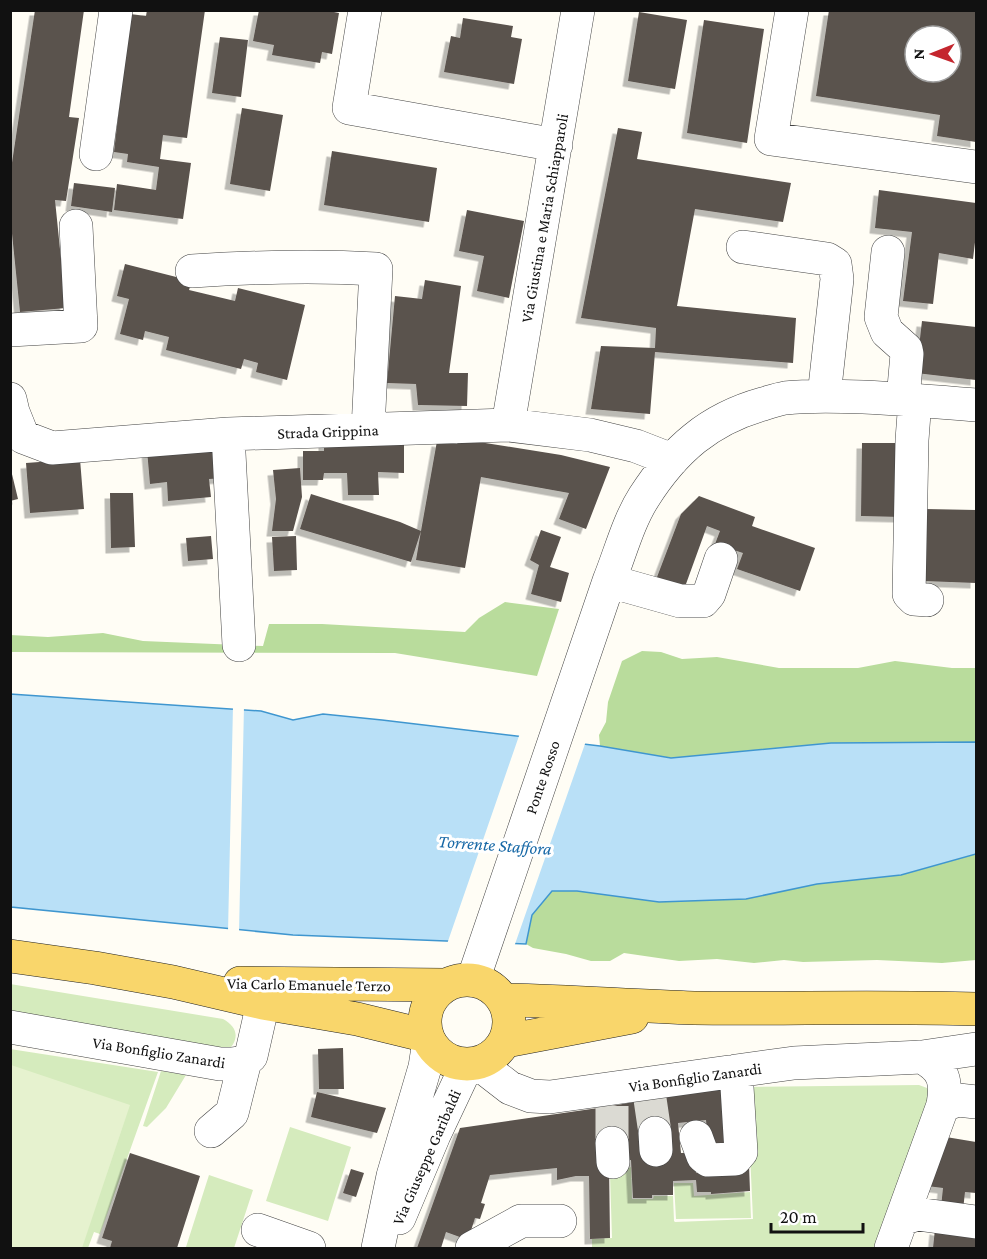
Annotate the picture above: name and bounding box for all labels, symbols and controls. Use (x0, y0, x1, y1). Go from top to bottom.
north arrow (903, 24, 963, 84)
text: N (910, 49, 927, 60)
street label: Via Giustina e Maria Schiapparoli (518, 112, 572, 324)
street label: Strada Grippina (277, 421, 380, 443)
street label: Ponte Rosso (522, 738, 563, 816)
water label: Torrente Staffora (438, 831, 553, 859)
street label: Via Carlo Emanuele Terzo (227, 975, 391, 994)
street label: Via Bonfiglio Zanardi (91, 1034, 226, 1072)
street label: Via Bonfiglio Zanardi (628, 1060, 763, 1096)
street label: Via Giuseppe Garibaldi (389, 1087, 465, 1228)
scale bar (771, 1196, 862, 1234)
text: 20 m (780, 1207, 817, 1227)

